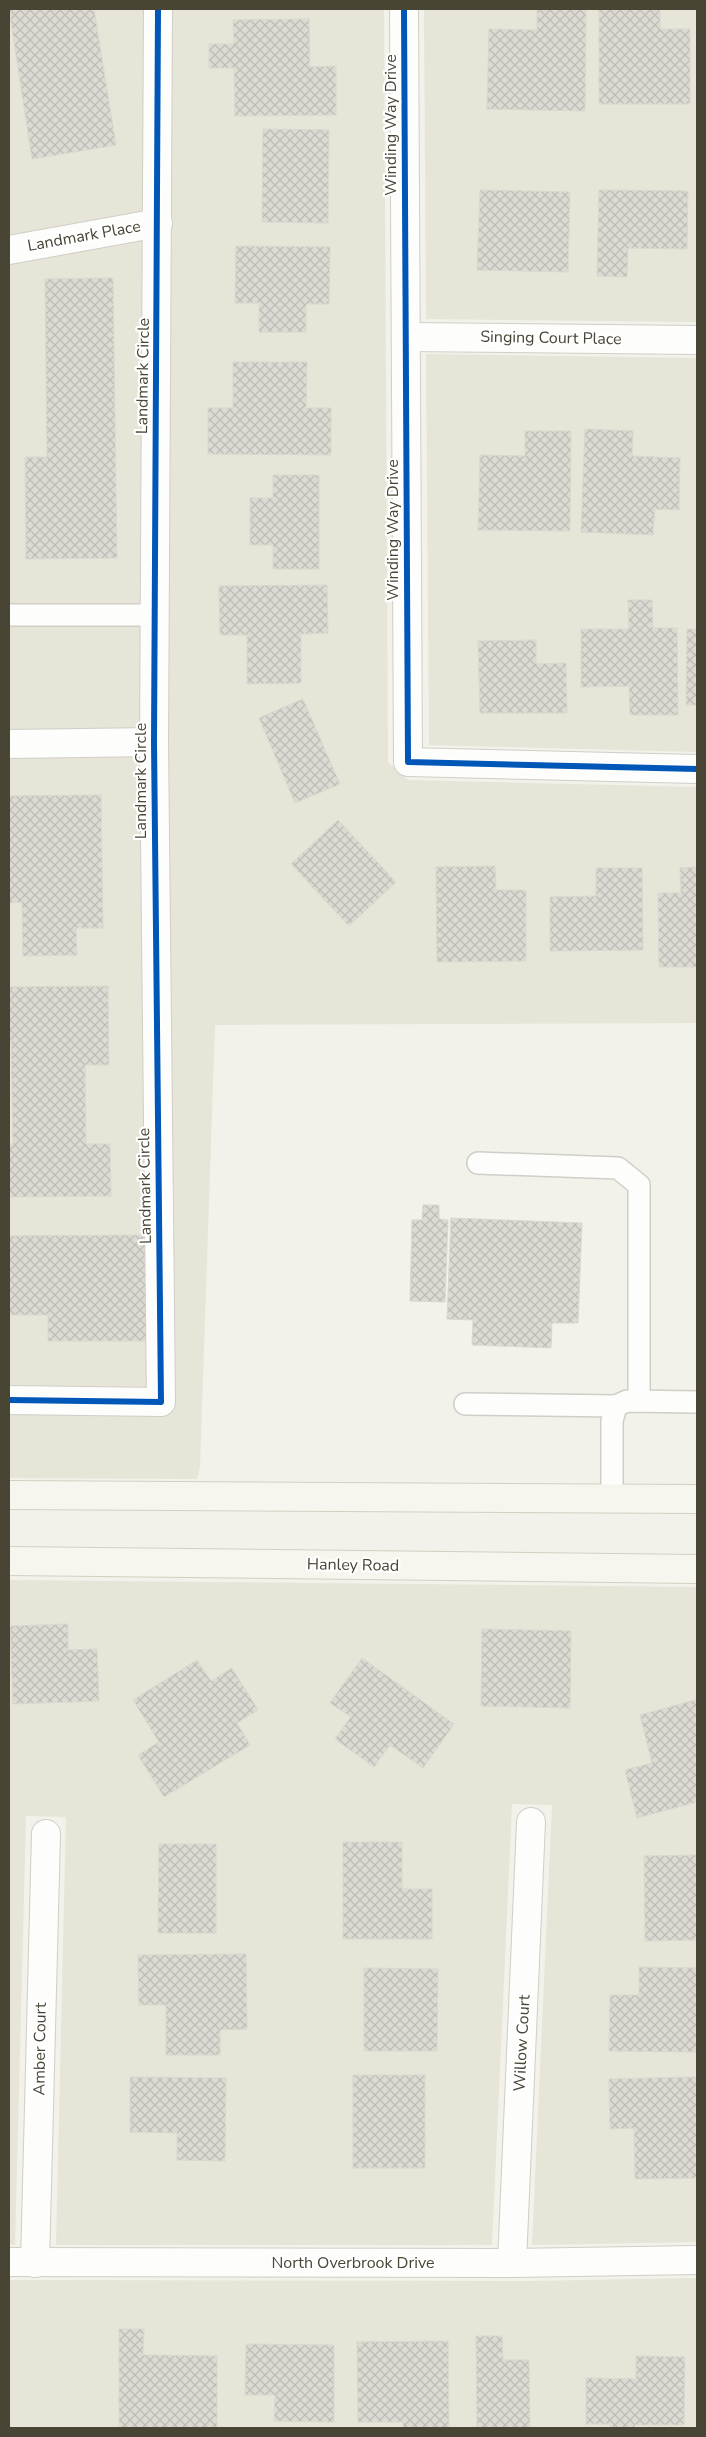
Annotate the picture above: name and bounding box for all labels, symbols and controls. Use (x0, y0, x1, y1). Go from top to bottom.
street label: Winding Way Drive (380, 54, 402, 196)
street label: Landmark Place (26, 215, 142, 257)
street label: Landmark Circle (131, 318, 155, 434)
street label: Singing Court Place (480, 326, 622, 350)
street label: Winding Way Drive (382, 459, 404, 601)
street label: Landmark Circle (130, 723, 152, 839)
street label: Landmark Circle (133, 1128, 157, 1244)
street label: Hanley Road (307, 1553, 399, 1577)
street label: Willow Court (508, 1994, 536, 2092)
street label: Amber Court (28, 2002, 52, 2096)
street label: North Overbrook Drive (271, 2252, 435, 2274)

